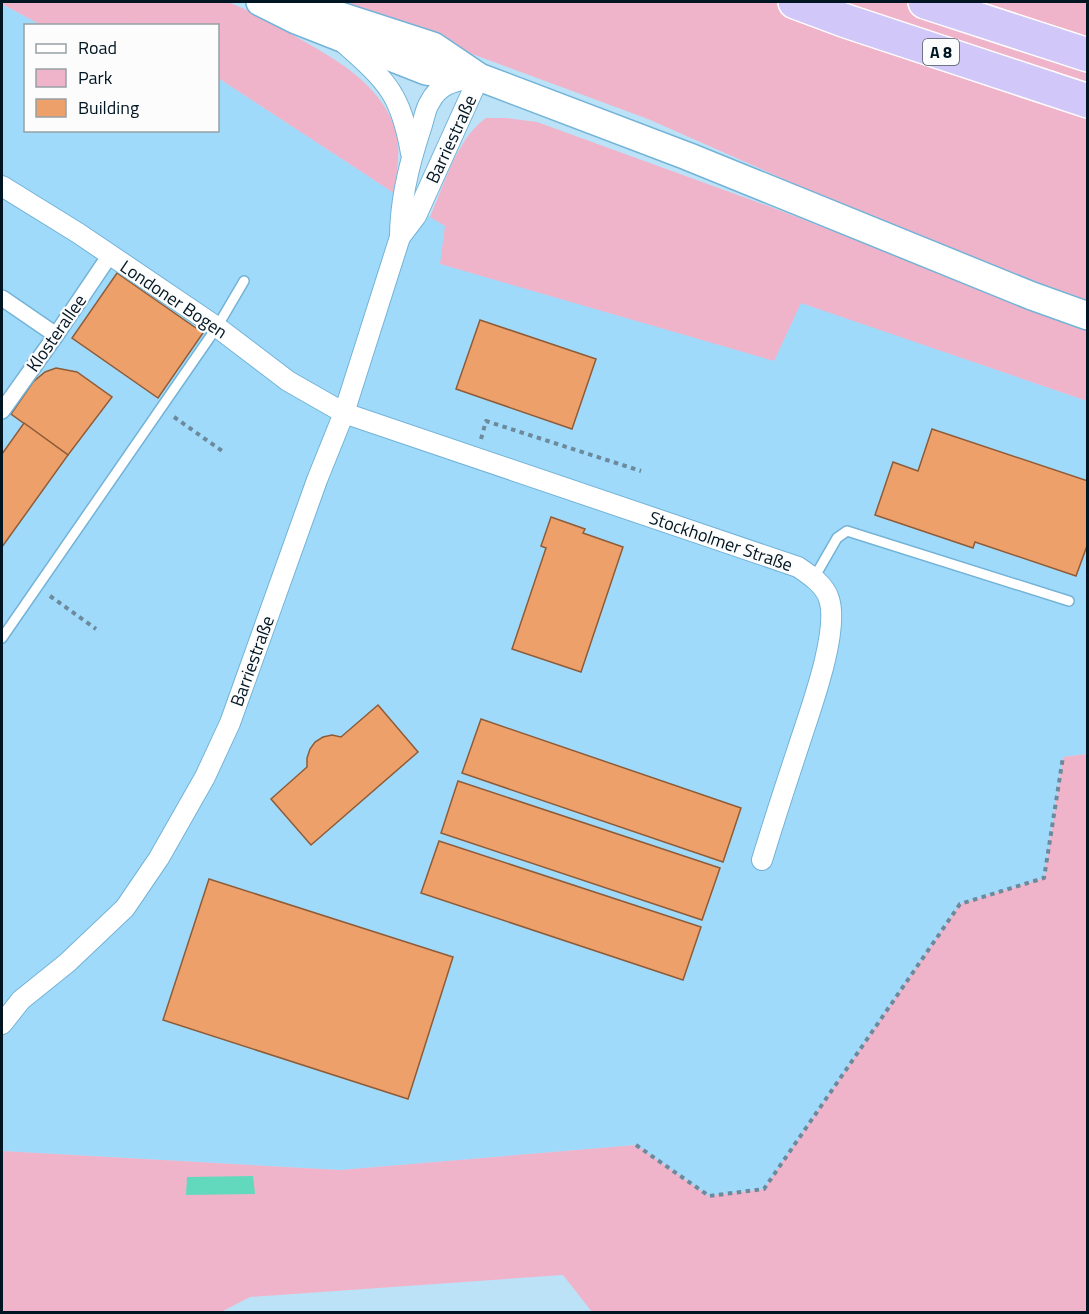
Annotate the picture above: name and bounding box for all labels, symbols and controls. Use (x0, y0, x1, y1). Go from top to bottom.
legend (24, 24, 219, 132)
text: Road (78, 34, 117, 61)
road number: A 8 (923, 39, 959, 65)
text: Park (78, 64, 113, 91)
street label: Barriestraße (419, 90, 483, 188)
text: Building (78, 94, 139, 121)
street label: Londoner Bogen (115, 253, 233, 345)
street label: Klosterallee (19, 289, 93, 377)
street label: Stockholmer Straße (646, 504, 796, 578)
street label: Barriestraße (223, 612, 281, 710)

